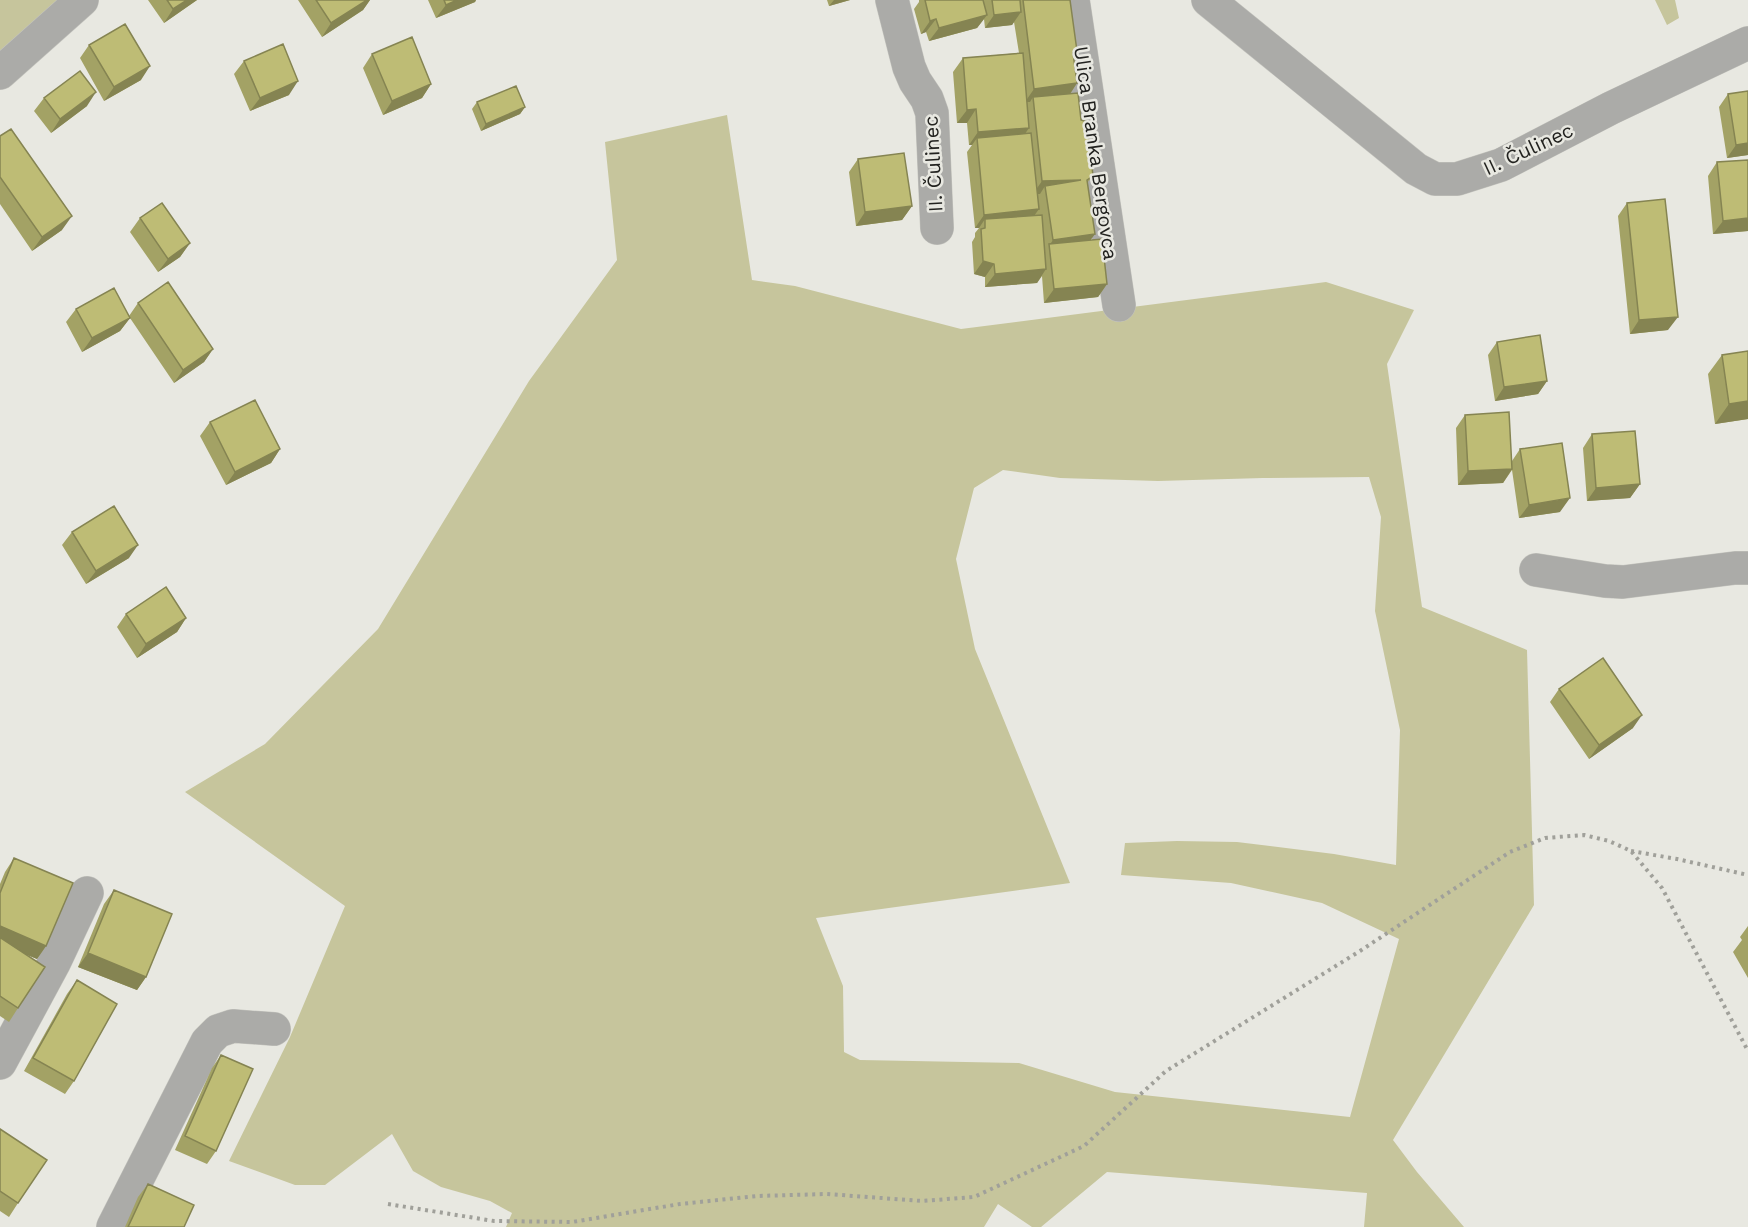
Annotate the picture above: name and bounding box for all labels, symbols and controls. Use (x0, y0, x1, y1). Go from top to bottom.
street label: Ulica Branka Bergovca (1069, 45, 1123, 261)
street label: II. Čulinec (918, 115, 948, 213)
street label: II. Čulinec (1479, 118, 1577, 180)

